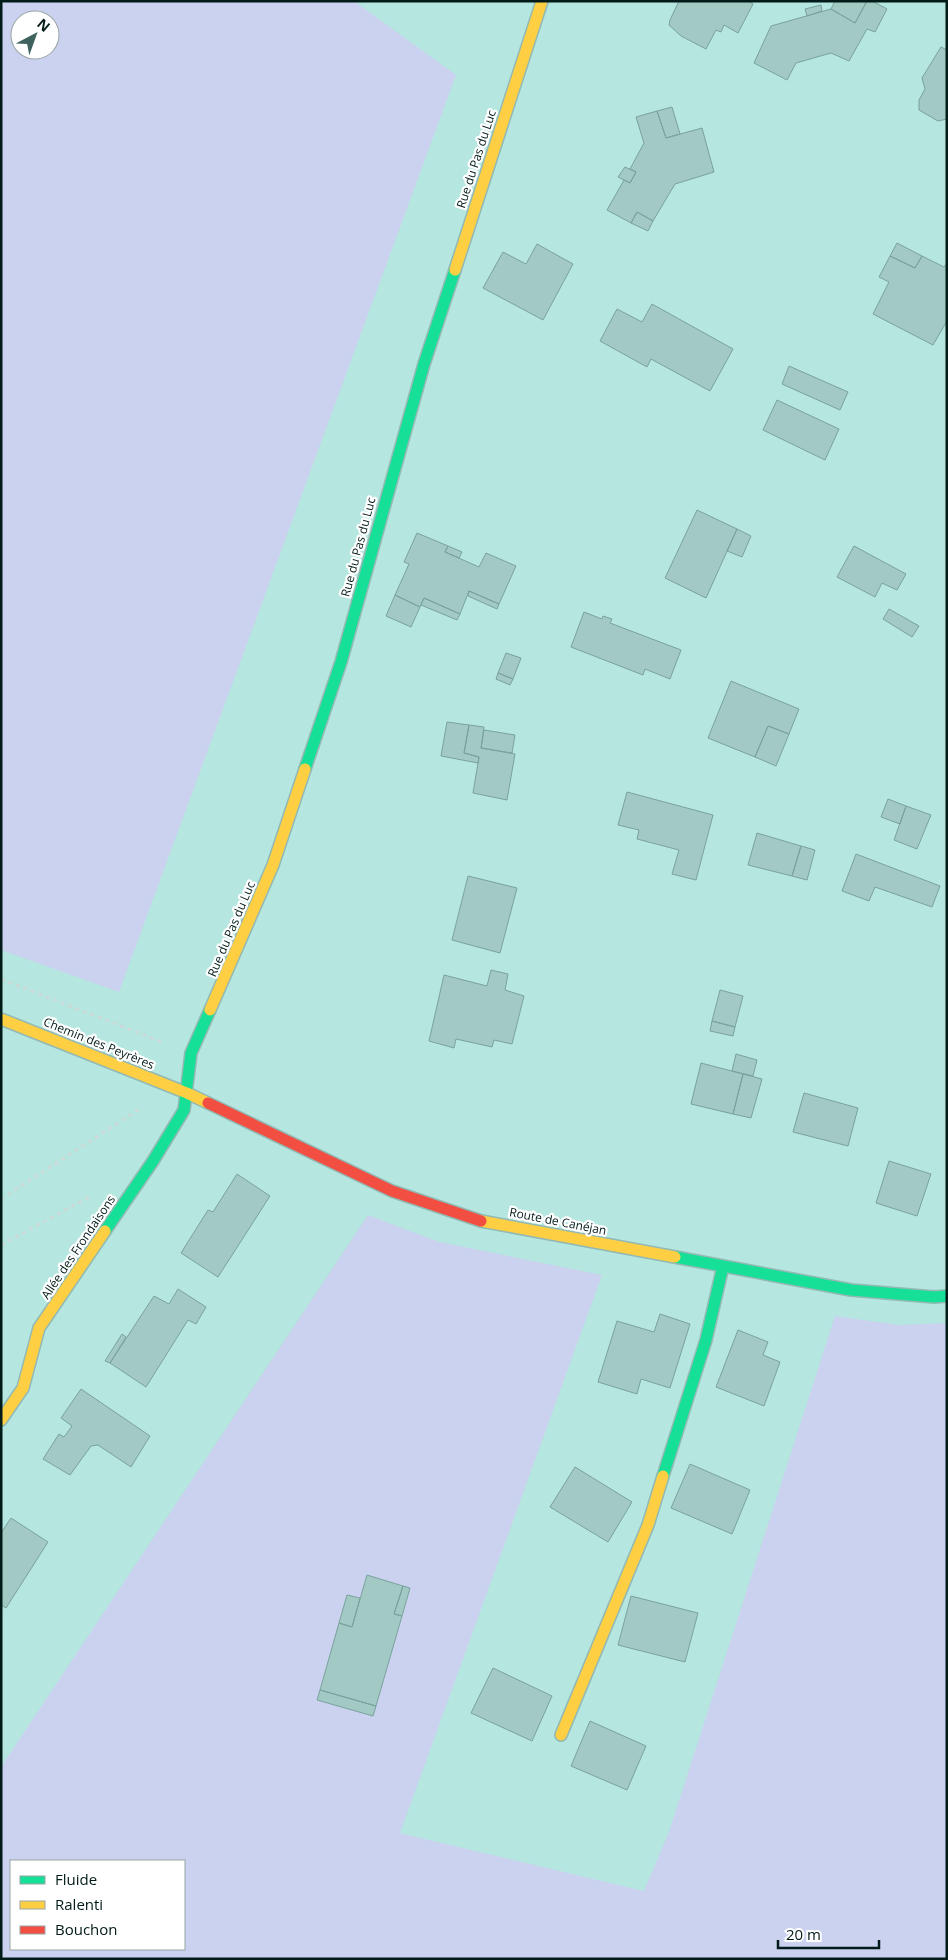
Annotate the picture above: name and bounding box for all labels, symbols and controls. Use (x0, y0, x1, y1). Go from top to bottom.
north arrow (10, 10, 60, 60)
text: N (33, 14, 54, 36)
street label: Rue du Pas du Luc (452, 107, 500, 210)
street label: Rue du Pas du Luc (337, 495, 380, 599)
street label: Rue du Pas du Luc (203, 878, 259, 979)
street label: Chemin des Peyrères (41, 1013, 157, 1073)
street label: Allée des Frondaisons (37, 1191, 119, 1302)
street label: Route de Canéjan (508, 1203, 608, 1239)
legend (10, 1860, 185, 1950)
text: Fluide (55, 1869, 97, 1889)
text: Ralenti (55, 1894, 103, 1914)
scale bar (778, 1918, 879, 1950)
text: Bouchon (55, 1919, 118, 1939)
text: 20 m (786, 1924, 821, 1944)

